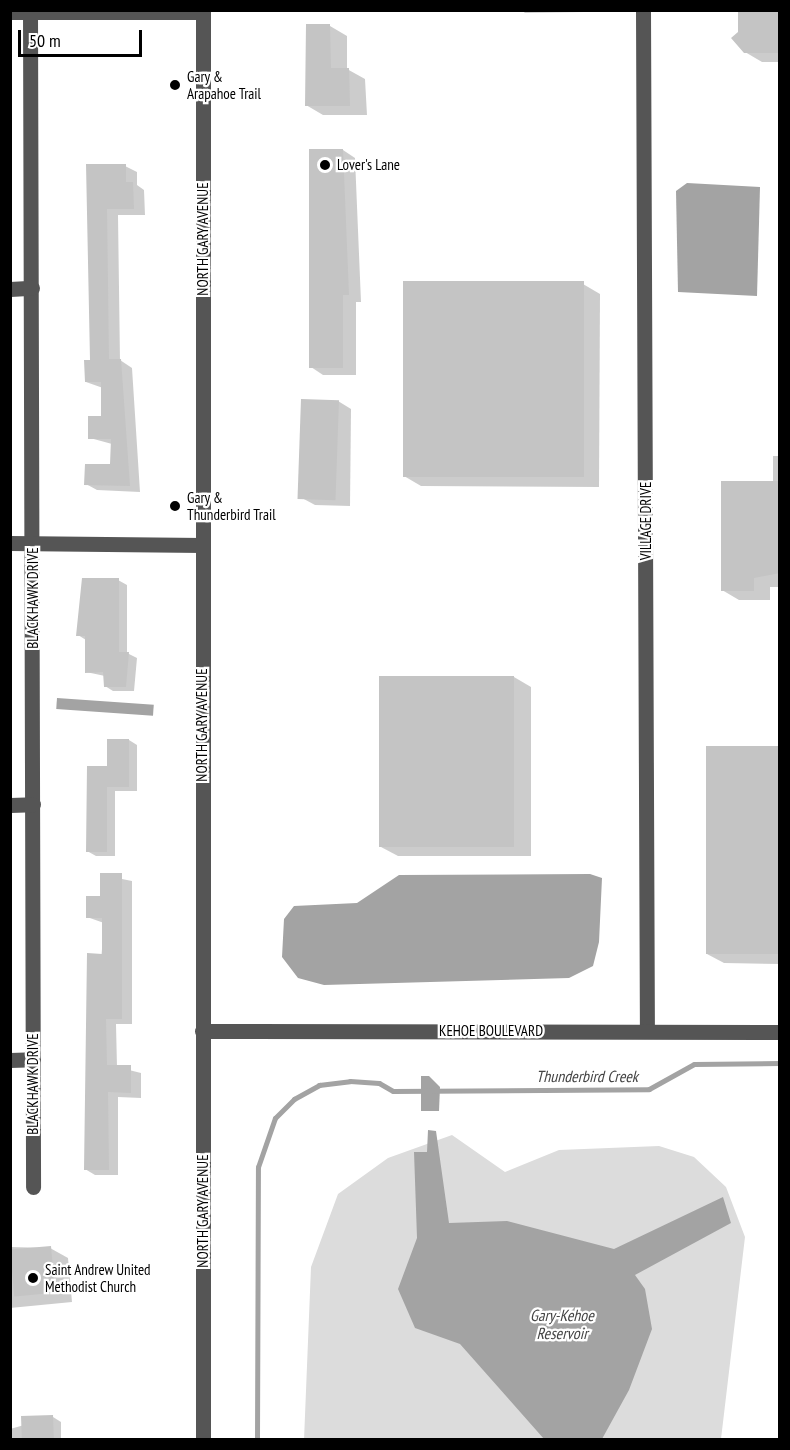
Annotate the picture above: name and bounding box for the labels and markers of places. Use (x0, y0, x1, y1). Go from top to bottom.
place label: Gary & Arapahoe Trail (187, 67, 261, 102)
marker: Gary & Arapahoe Trail (168, 78, 182, 92)
place label: Lover's Lane (337, 156, 400, 174)
marker: Lover's Lane (318, 158, 332, 172)
place label: Gary & Thunderbird Trail (187, 488, 276, 523)
marker: Gary & Thunderbird Trail (168, 499, 182, 513)
place label: Saint Andrew United Methodist Church (45, 1260, 151, 1295)
marker: Saint Andrew United Methodist Church (26, 1271, 40, 1285)

